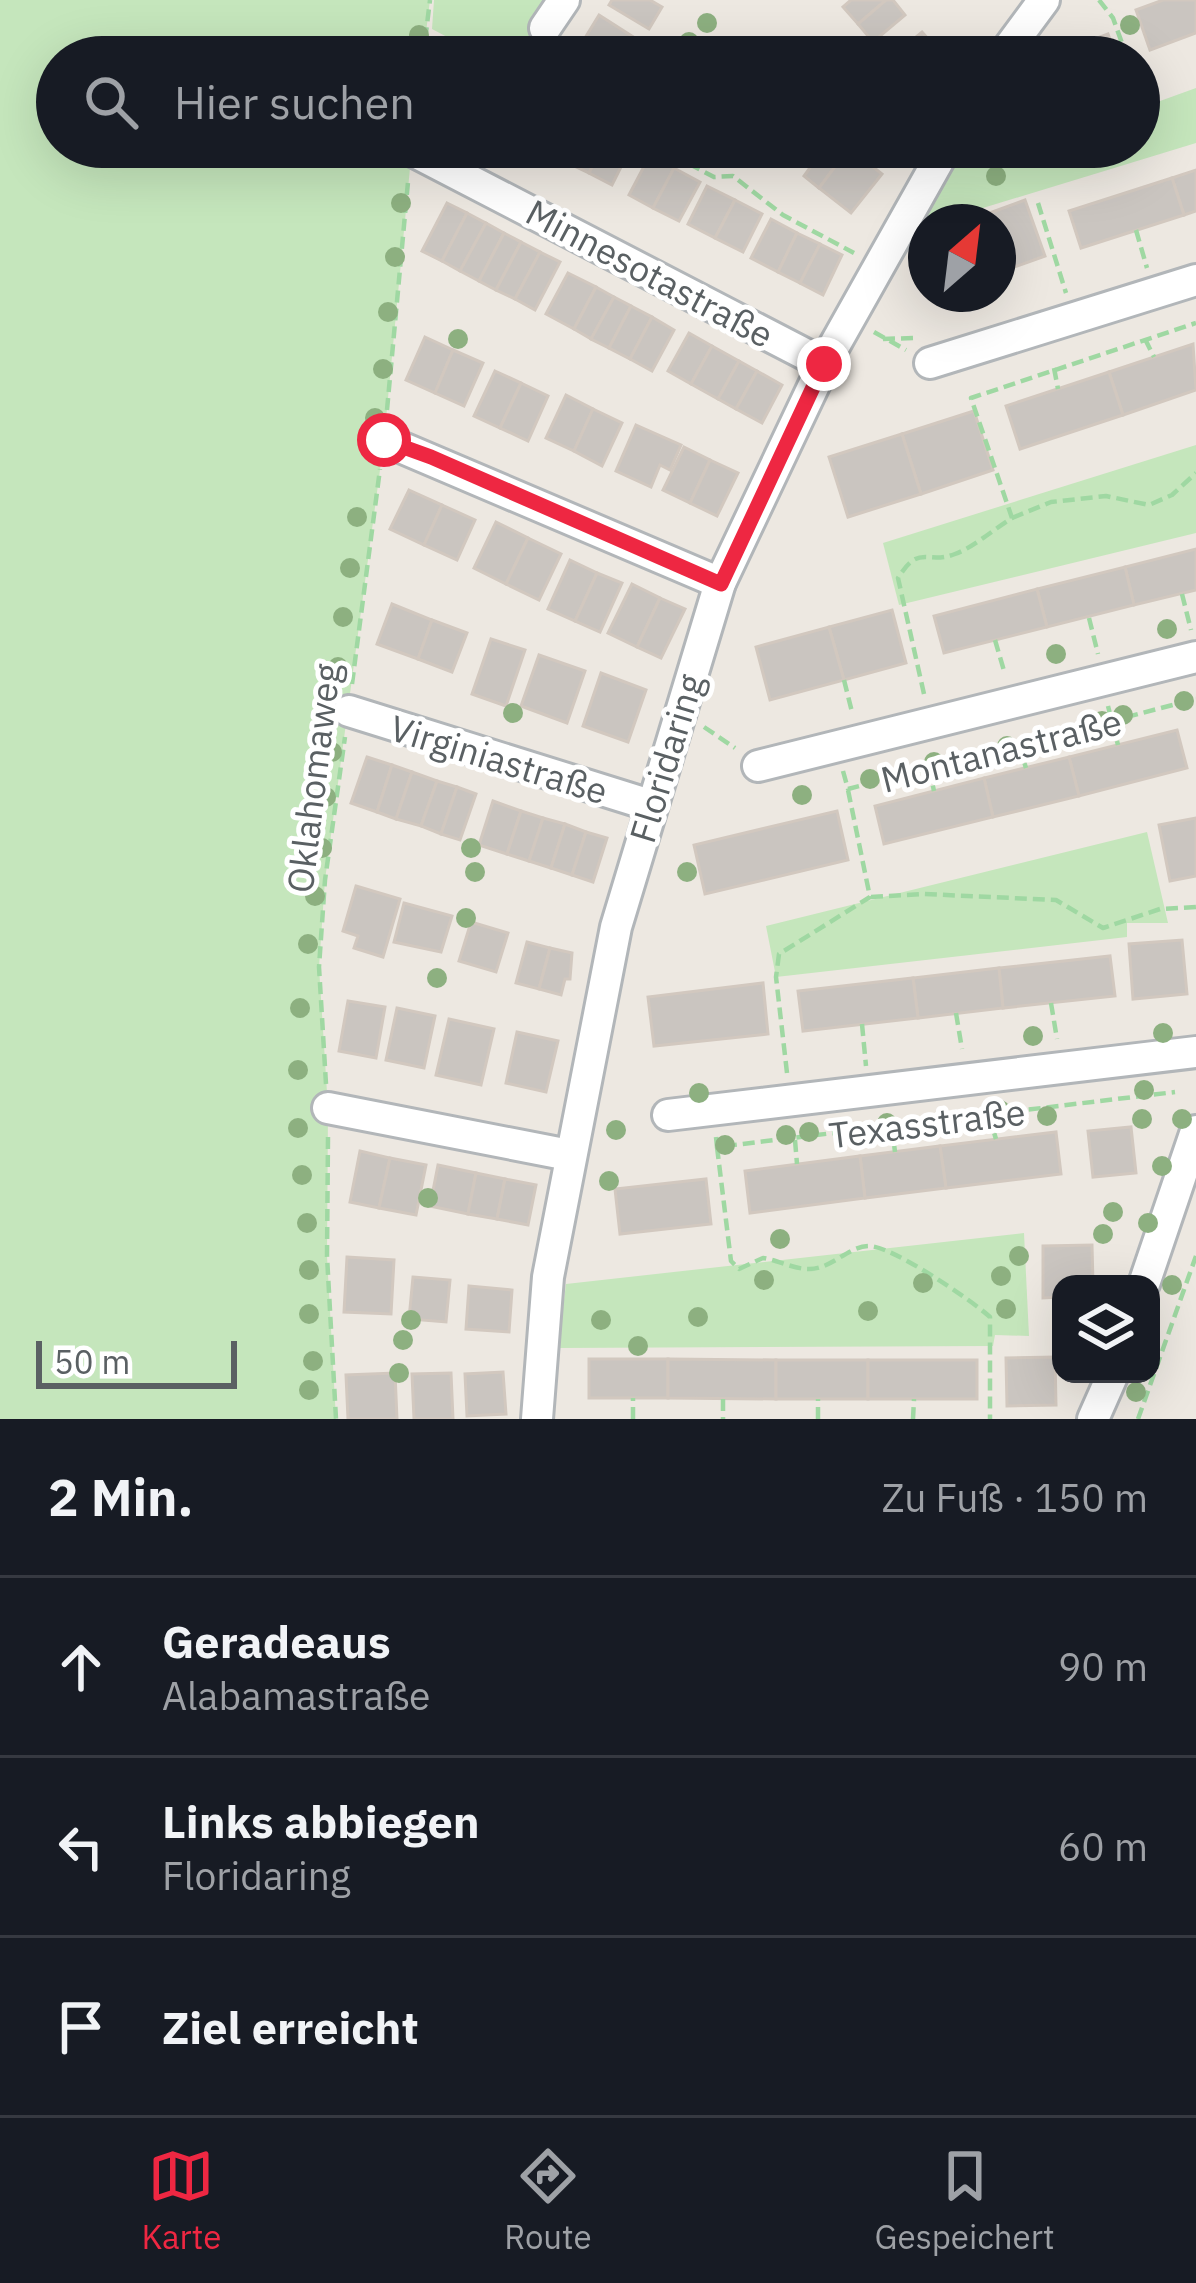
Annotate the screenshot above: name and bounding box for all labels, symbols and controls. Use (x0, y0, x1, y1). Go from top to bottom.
search box (36, 36, 1160, 168)
icon: search (78, 69, 144, 135)
text: Hier suchen (174, 73, 415, 131)
street label: Minnesotastraße (518, 188, 782, 358)
north arrow (908, 204, 1016, 312)
route end (797, 337, 851, 391)
route start (357, 413, 411, 467)
street label: Oklahomaweg (276, 661, 350, 895)
street label: Floridaring (618, 668, 714, 848)
street label: Montanastraße (876, 697, 1126, 803)
street label: Virginiastraße (385, 704, 613, 814)
street label: Texasstraße (826, 1088, 1028, 1158)
map controls (1052, 1275, 1160, 1383)
button: layers (1052, 1275, 1160, 1383)
scale bar (36, 1335, 237, 1388)
text: 50 m (54, 1340, 130, 1383)
text: 2 Min. (48, 1464, 193, 1530)
text: Zu Fuß · 150 m (882, 1472, 1148, 1523)
text: Geradeaus (162, 1612, 391, 1670)
icon: ahead (48, 1634, 114, 1700)
text: 90 m (1058, 1641, 1148, 1692)
text: Alabamastraße (162, 1670, 431, 1721)
text: Links abbiegen (162, 1792, 480, 1850)
icon: left (48, 1814, 114, 1880)
text: 60 m (1058, 1821, 1148, 1872)
text: Floridaring (162, 1850, 351, 1901)
icon: arrive (48, 1994, 114, 2060)
text: Ziel erreicht (162, 1998, 419, 2056)
tab: Karte (141, 2143, 221, 2258)
tab: Route (504, 2143, 592, 2258)
tab: Gespeichert (875, 2143, 1055, 2258)

